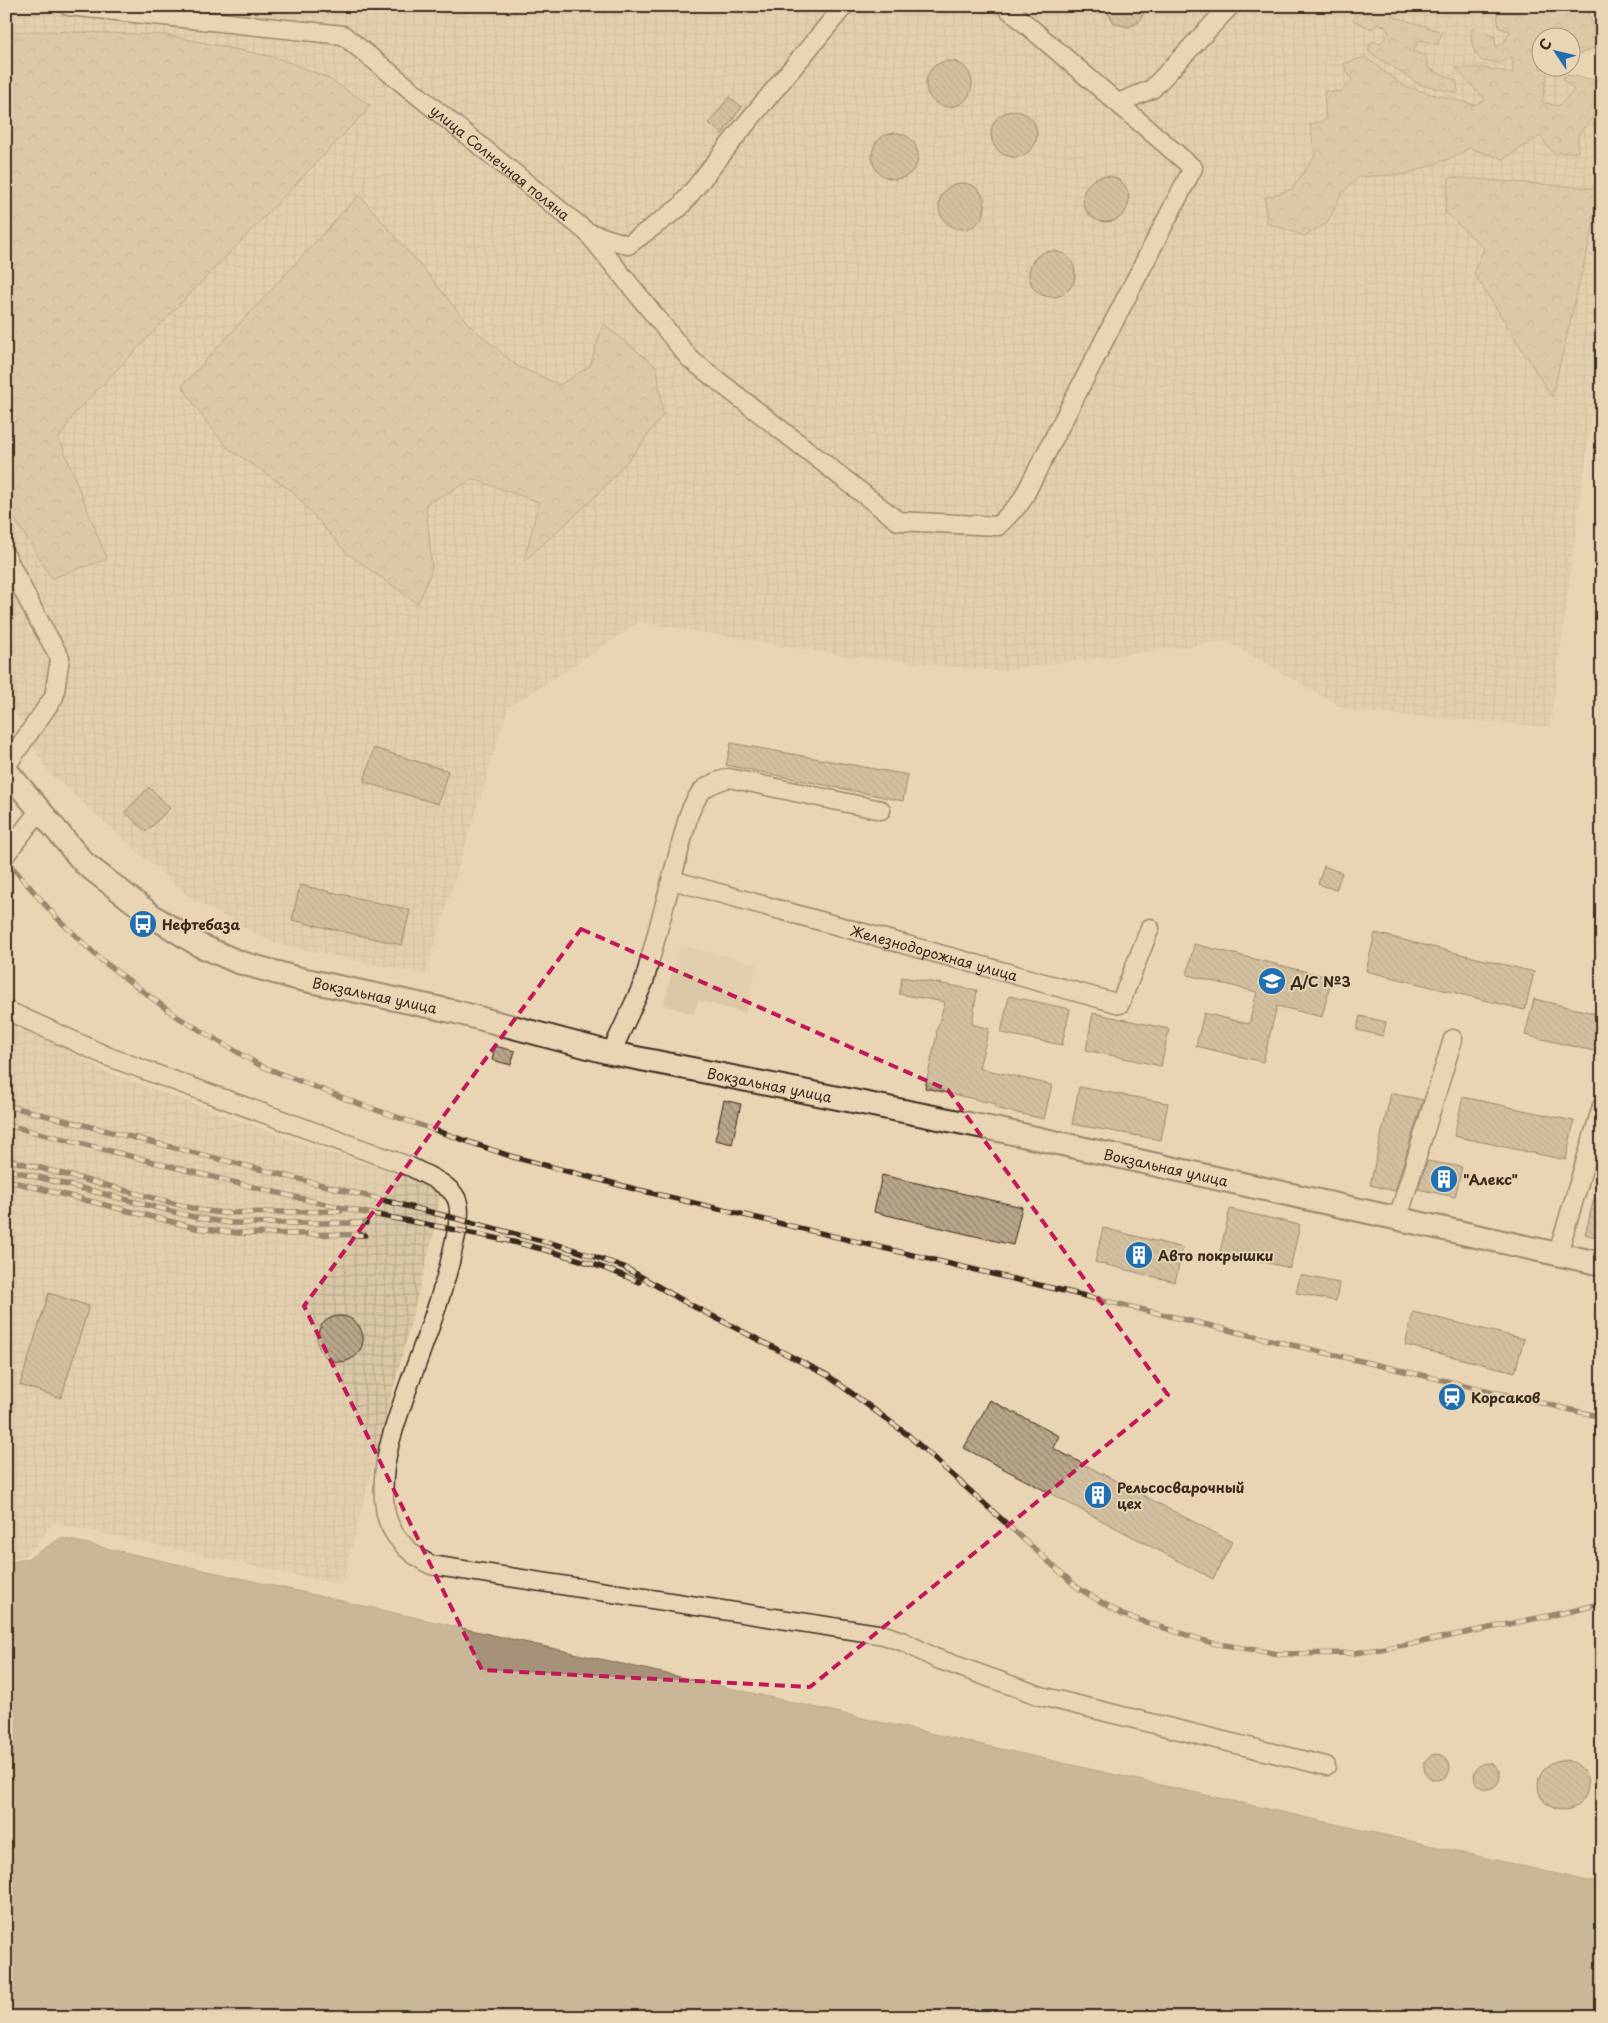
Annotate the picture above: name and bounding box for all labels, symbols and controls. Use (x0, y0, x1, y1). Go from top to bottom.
north arrow (1530, 28, 1580, 78)
text: С (1533, 34, 1557, 55)
street label: улица Солнечная поляна (426, 99, 575, 225)
bus stop icon: Нефтебаза (128, 909, 158, 939)
place label: Нефтебаза (162, 914, 240, 935)
street label: Железнодорожная улица (848, 919, 1020, 986)
school or university icon: Д/С №3 (1257, 966, 1287, 996)
street label: Вокзальная улица (310, 971, 439, 1018)
place label: Д/С №3 (1290, 971, 1351, 992)
street label: Вокзальная улица (705, 1062, 834, 1107)
street label: Вокзальная улица (1102, 1143, 1230, 1191)
building icon: "Алекс" (1429, 1164, 1459, 1194)
place label: "Алекс" (1463, 1169, 1518, 1190)
building icon: Авто покрышки (1124, 1240, 1154, 1270)
place label: Авто покрышки (1158, 1245, 1274, 1266)
station icon: Корсаков (1437, 1382, 1467, 1412)
place label: Корсаков (1471, 1387, 1540, 1408)
place label: Рельсосварочный цех (1117, 1477, 1245, 1514)
building icon: Рельсосварочный цех (1083, 1480, 1113, 1510)

